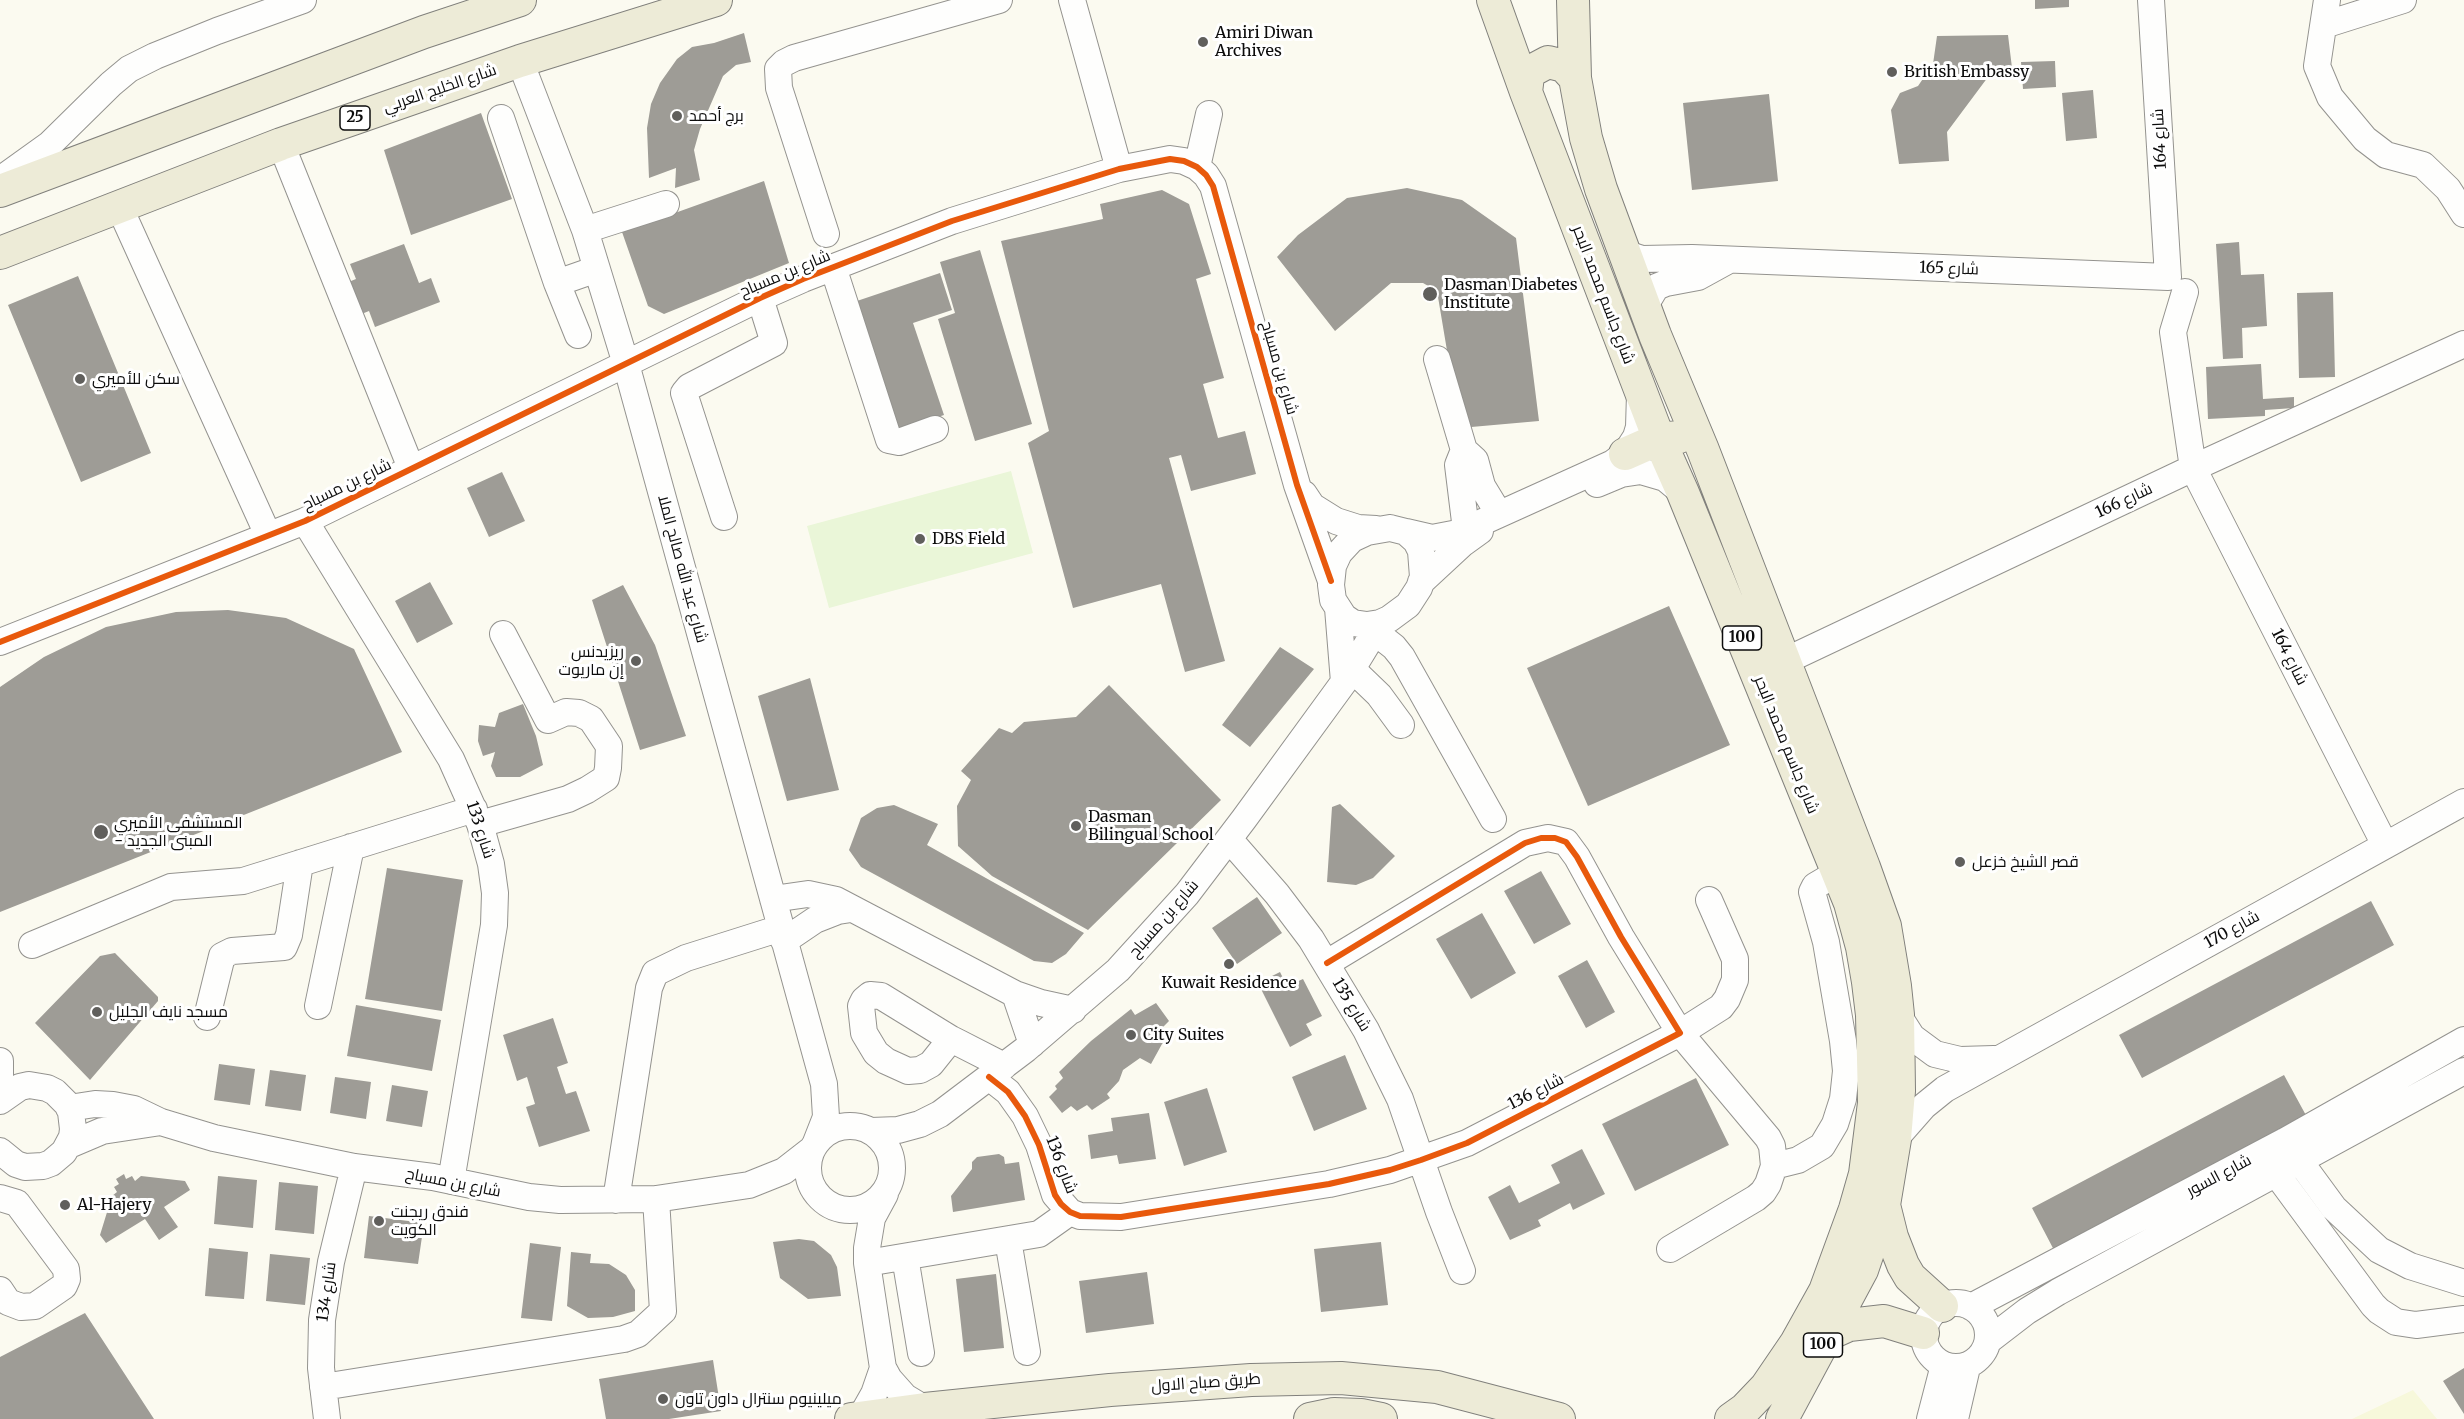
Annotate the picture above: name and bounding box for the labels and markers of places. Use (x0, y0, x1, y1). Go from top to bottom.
place label: Amiri Diwan Archives (1215, 23, 1313, 61)
marker: Amiri Diwan Archives (1196, 35, 1210, 49)
place label: British Embassy (1904, 62, 2029, 82)
marker: British Embassy (1885, 65, 1899, 79)
place label: برج أحمد (689, 106, 744, 126)
marker: برج أحمد (670, 109, 684, 123)
place label: Dasman Diabetes Institute (1444, 275, 1578, 313)
marker: Dasman Diabetes Institute (1421, 285, 1439, 303)
place label: سكن للأميري (92, 369, 180, 389)
marker: سكن للأميري (73, 372, 87, 386)
place label: DBS Field (932, 529, 1005, 549)
marker: DBS Field (913, 532, 927, 546)
place label: ريزيدنس إن ماريوت (559, 642, 624, 680)
marker: ريزيدنس إن ماريوت (629, 654, 643, 668)
place label: Dasman Bilingual School (1088, 807, 1214, 845)
place label: المستشفى الأميري - المبنى الجديد (114, 813, 243, 851)
marker: Dasman Bilingual School (1069, 819, 1083, 833)
marker: المستشفى الأميري - المبنى الجديد (92, 823, 110, 841)
place label: قصر الشيخ خزعل (1972, 852, 2079, 872)
marker: قصر الشيخ خزعل (1953, 855, 1967, 869)
marker: Kuwait Residence (1222, 957, 1236, 971)
place label: Kuwait Residence (1161, 973, 1297, 993)
place label: مسجد نايف الجليل (109, 1002, 228, 1022)
marker: مسجد نايف الجليل (90, 1005, 104, 1019)
place label: City Suites (1143, 1025, 1224, 1045)
marker: City Suites (1124, 1028, 1138, 1042)
place label: Al-Hajery (77, 1195, 151, 1215)
marker: Al-Hajery (58, 1198, 72, 1212)
place label: فندق ريجنت الكويت (391, 1202, 469, 1240)
marker: فندق ريجنت الكويت (372, 1214, 386, 1228)
place label: ميلينيوم سنترال داون تاون (675, 1389, 842, 1409)
marker: ميلينيوم سنترال داون تاون (656, 1392, 670, 1406)

